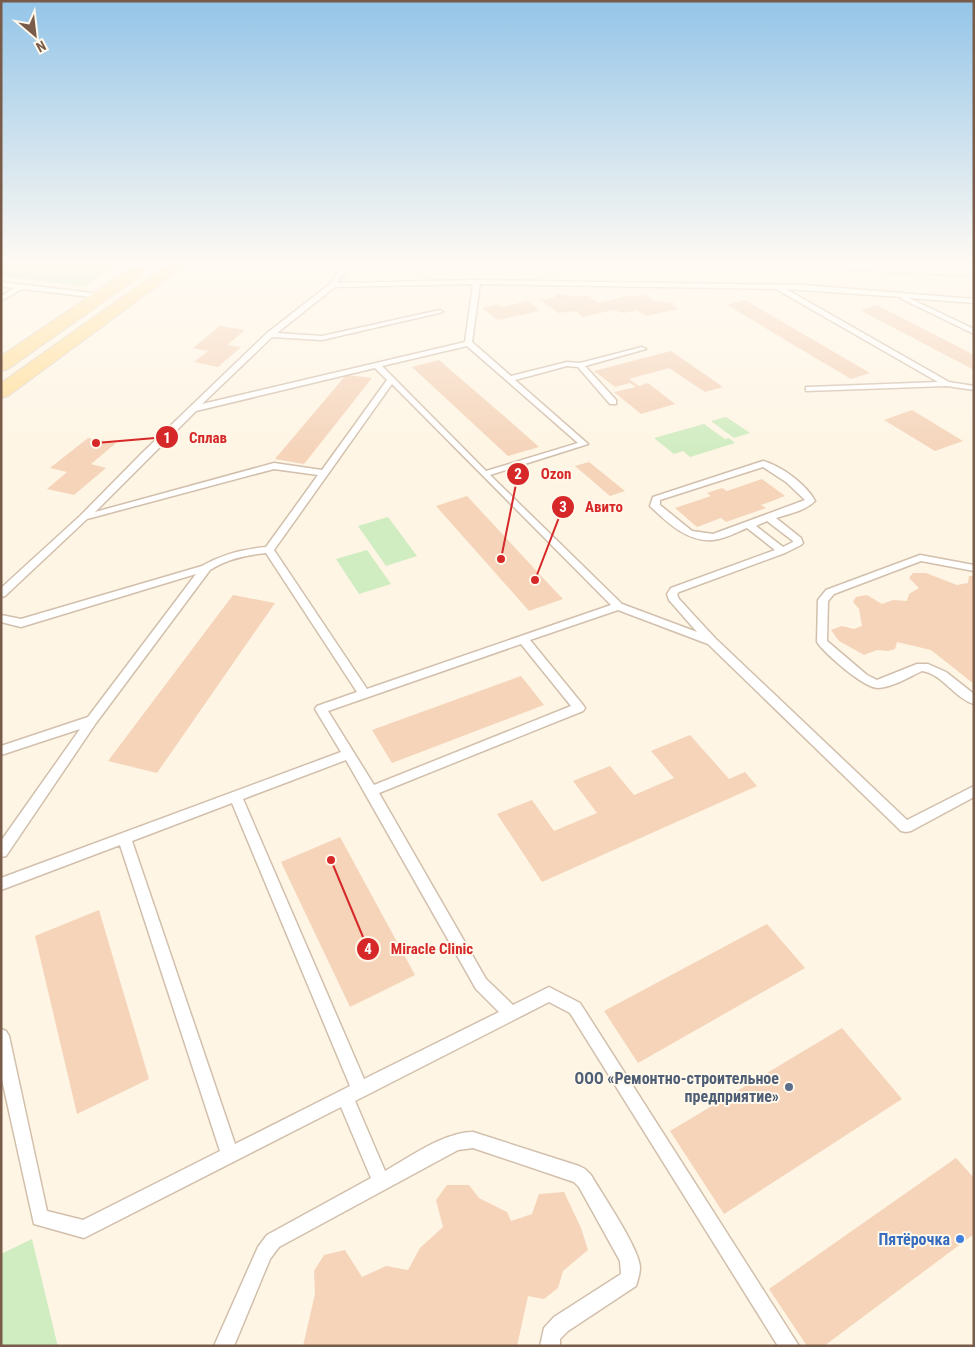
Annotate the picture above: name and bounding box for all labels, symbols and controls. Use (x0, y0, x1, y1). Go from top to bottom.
north arrow (10, 10, 60, 60)
text: N (34, 37, 49, 56)
callout: Сплав (154, 422, 237, 452)
text: 1 (163, 429, 171, 447)
text: Сплав (189, 429, 227, 447)
callout: Ozon (506, 459, 581, 489)
text: 2 (514, 465, 522, 483)
text: Ozon (541, 465, 571, 483)
callout: Авито (550, 492, 633, 522)
text: 3 (559, 498, 567, 516)
text: Авито (585, 498, 623, 516)
callout: Miracle Clinic (355, 934, 483, 964)
text: 4 (364, 940, 372, 958)
text: Miracle Clinic (391, 940, 473, 958)
place label: ООО «Ремонтно-строительное предприятие» (575, 1069, 779, 1106)
marker: ООО «Ремонтно-строительное предприятие» (783, 1081, 795, 1093)
place label: Пятёрочка (879, 1230, 950, 1249)
marker: Пятёрочка (954, 1233, 966, 1245)

